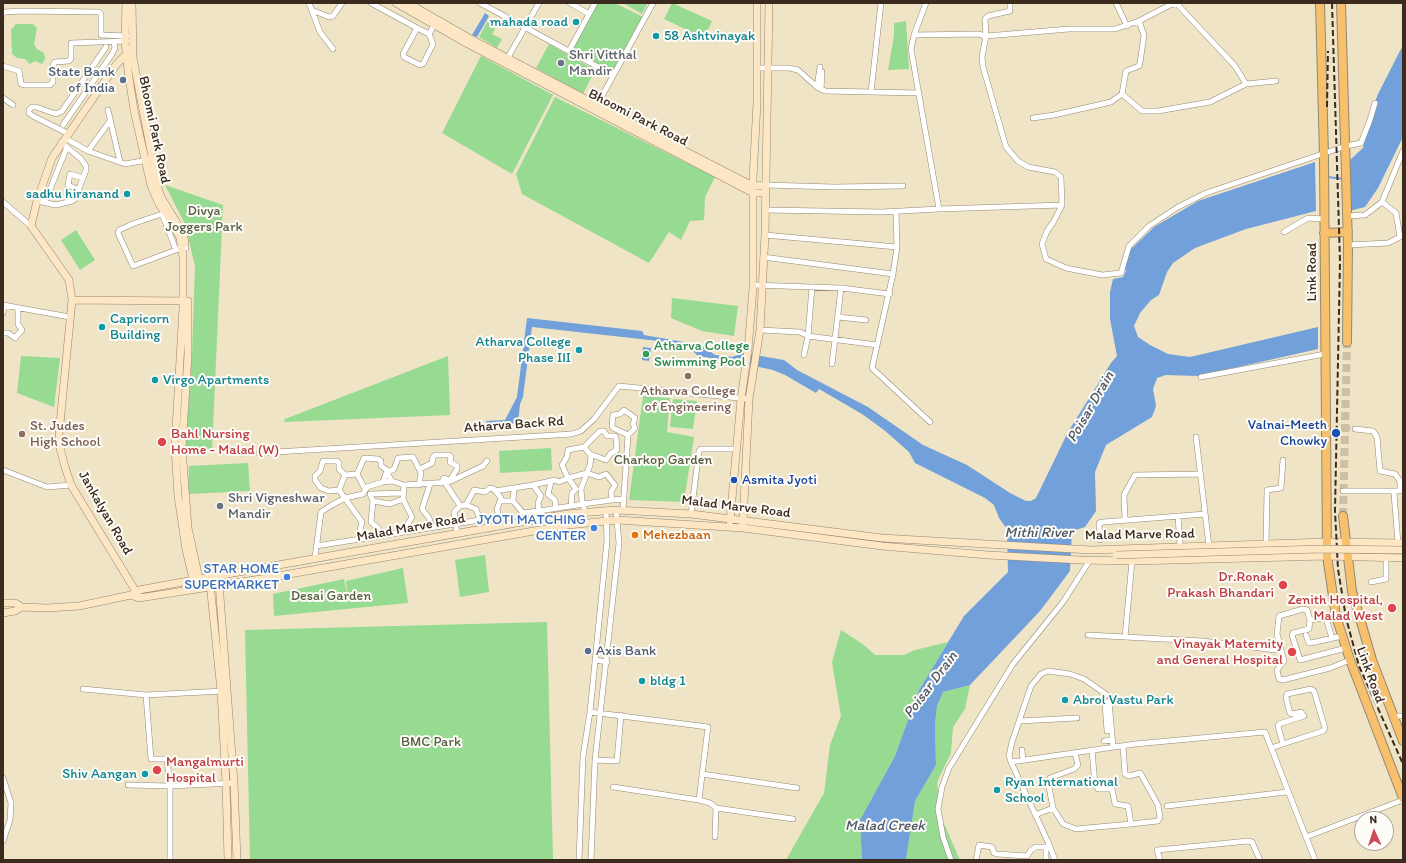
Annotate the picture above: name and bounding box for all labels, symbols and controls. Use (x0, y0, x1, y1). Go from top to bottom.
place label: mahada road (490, 14, 568, 30)
marker: mahada road (571, 17, 581, 27)
place label: 58 Ashtvinayak (664, 28, 755, 44)
marker: 58 Ashtvinayak (651, 31, 661, 41)
place label: Shri Vitthal Mandir (569, 47, 637, 80)
marker: Shri Vitthal Mandir (556, 58, 566, 68)
place label: State Bank of India (48, 64, 115, 96)
marker: State Bank of India (118, 75, 128, 85)
street label: Bhoomi Park Road (134, 75, 174, 185)
street label: Bhoomi Park Road (585, 86, 691, 150)
place label: sadhu hiranand (26, 186, 119, 202)
marker: sadhu hiranand (122, 189, 132, 199)
park label: Divya Joggers Park (165, 203, 243, 236)
street label: Link Road (1304, 242, 1320, 302)
place label: Capricorn Building (110, 311, 169, 344)
marker: Capricorn Building (97, 322, 107, 332)
place label: Atharva College Phase III (476, 334, 571, 366)
place label: Atharva College Swimming Pool (654, 338, 749, 370)
marker: Atharva College Phase III (574, 345, 584, 355)
marker: Atharva College Swimming Pool (641, 349, 651, 359)
water label: Poisar Drain (1064, 368, 1118, 446)
marker: Atharva College of Engineering (683, 371, 693, 381)
place label: Virgo Apartments (163, 372, 269, 388)
marker: Virgo Apartments (150, 375, 160, 385)
place label: Atharva College of Engineering (640, 383, 736, 416)
street label: Atharva Back Rd (464, 413, 564, 437)
place label: Valnai-Meeth Chowky (1248, 417, 1327, 450)
place label: St. Judes High School (30, 418, 101, 450)
place label: Bahl Nursing Home - Malad (W) (171, 426, 279, 458)
marker: Valnai-Meeth Chowky (1330, 427, 1342, 439)
marker: St. Judes High School (17, 429, 27, 439)
marker: Bahl Nursing Home - Malad (W) (156, 436, 168, 448)
park label: Charkop Garden (614, 452, 712, 468)
street label: Jankalyan Road (74, 468, 136, 558)
place label: Asmita Jyoti (742, 472, 817, 488)
marker: Asmita Jyoti (729, 475, 739, 485)
place label: Shri Vigneshwar Mandir (228, 490, 325, 522)
street label: Malad Marve Road (680, 492, 792, 522)
marker: Shri Vigneshwar Mandir (215, 501, 225, 511)
street label: Malad Marve Road (355, 510, 467, 546)
place label: JYOTI MATCHING CENTER (477, 512, 586, 544)
marker: JYOTI MATCHING CENTER (589, 523, 599, 533)
water label: Mithi River (1005, 524, 1073, 542)
street label: Malad Marve Road (1085, 526, 1195, 544)
place label: Mehezbaan (643, 527, 711, 543)
marker: Mehezbaan (630, 530, 640, 540)
place label: STAR HOME SUPERMARKET (184, 561, 279, 594)
place label: Dr.Ronak Prakash Bhandari (1167, 569, 1274, 602)
marker: STAR HOME SUPERMARKET (282, 572, 292, 582)
marker: Dr.Ronak Prakash Bhandari (1277, 579, 1289, 591)
park label: Desai Garden (291, 588, 371, 604)
place label: Zenith Hospital, Malad West (1288, 592, 1383, 624)
marker: Zenith Hospital, Malad West (1386, 602, 1398, 614)
place label: Vinayak Maternity and General Hospital (1157, 636, 1283, 668)
place label: Axis Bank (596, 643, 656, 659)
street label: Link Road (1352, 644, 1388, 706)
marker: Axis Bank (583, 646, 593, 656)
marker: Vinayak Maternity and General Hospital (1286, 646, 1298, 658)
water label: Poisar Drain (900, 648, 962, 722)
place label: bldg 1 (650, 673, 686, 689)
marker: bldg 1 (637, 676, 647, 686)
place label: Abrol Vastu Park (1073, 692, 1174, 708)
marker: Abrol Vastu Park (1060, 695, 1070, 705)
park label: BMC Park (401, 734, 461, 750)
place label: Mangalmurti Hospital (166, 754, 244, 786)
marker: Mangalmurti Hospital (151, 764, 163, 776)
place label: Shiv Aangan (62, 766, 137, 782)
marker: Shiv Aangan (140, 769, 150, 779)
place label: Ryan International School (1005, 774, 1118, 806)
marker: Ryan International School (992, 785, 1002, 795)
north arrow (1354, 811, 1394, 851)
text: N (1369, 813, 1377, 826)
water label: Malad Creek (845, 817, 925, 835)

